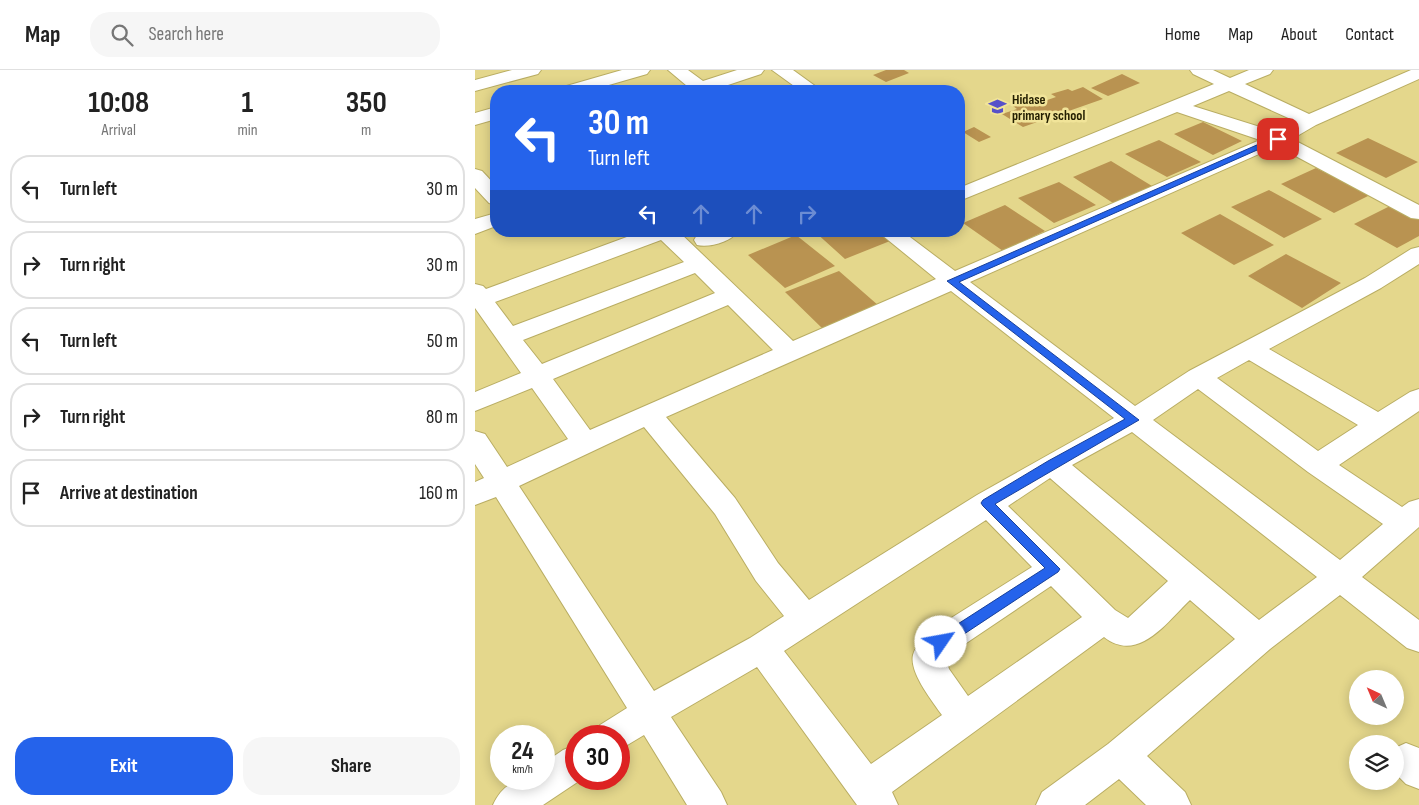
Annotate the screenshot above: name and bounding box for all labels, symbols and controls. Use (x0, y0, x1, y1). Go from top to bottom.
search box (90, 12, 440, 57)
text: Map (25, 20, 60, 49)
icon: search (108, 21, 136, 49)
text: Search here (148, 23, 224, 46)
text: Home (1165, 24, 1200, 45)
text: Map (1228, 24, 1253, 45)
text: About (1281, 24, 1317, 45)
text: Contact (1345, 24, 1394, 45)
text: 10:08 (88, 85, 149, 121)
text: 1 (242, 85, 253, 121)
text: 350 (346, 85, 387, 121)
place label: Hidase primary school (1012, 91, 1085, 124)
school or university icon: Hidase primary school (988, 97, 1008, 117)
text: 30 m (588, 102, 649, 145)
icon: left (505, 105, 570, 170)
pin (1257, 118, 1299, 160)
text: Arrival (101, 121, 136, 140)
text: min (237, 121, 258, 140)
text: m (361, 121, 371, 140)
icon: arrive (1264, 125, 1292, 153)
text: Turn left (588, 145, 650, 172)
icon: left (17, 175, 45, 203)
text: Turn left (60, 178, 117, 201)
text: 30 m (426, 178, 458, 201)
icon: left (634, 200, 662, 228)
icon: ahead (687, 200, 715, 228)
icon: ahead (740, 200, 768, 228)
icon: right (793, 200, 821, 228)
icon: right (17, 251, 45, 279)
text: Turn right (60, 254, 125, 277)
text: 30 m (426, 254, 458, 277)
icon: left (17, 327, 45, 355)
text: Turn left (60, 330, 117, 353)
text: 50 m (427, 330, 458, 353)
icon: right (17, 403, 45, 431)
text: Turn right (60, 406, 125, 429)
text: 80 m (426, 406, 458, 429)
icon: arrive (17, 479, 45, 507)
text: Arrive at destination (60, 482, 198, 505)
text: 160 m (419, 482, 458, 505)
position arrow (914, 615, 966, 667)
north arrow (1349, 670, 1404, 725)
map controls (1349, 670, 1404, 790)
speed limit sign: 30 (565, 725, 630, 790)
button: layers (1349, 735, 1404, 790)
text: 24 (511, 736, 534, 767)
button: Exit (15, 737, 233, 795)
button: Share (243, 737, 460, 795)
text: km/h (512, 762, 533, 777)

